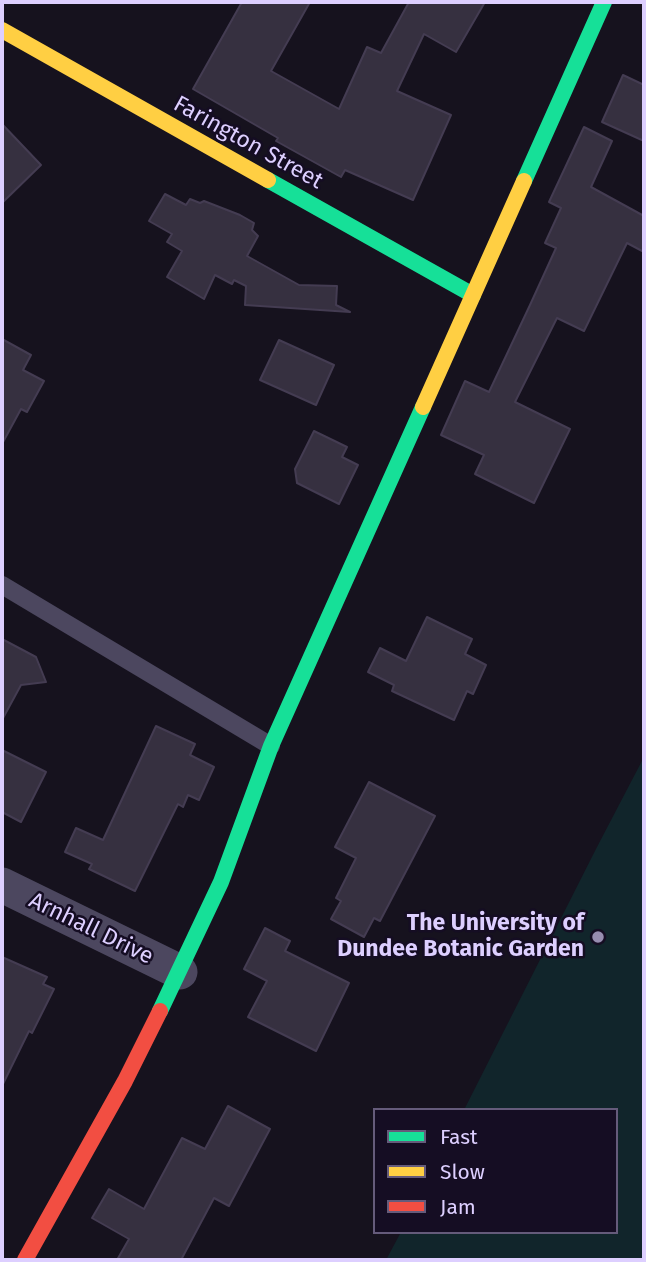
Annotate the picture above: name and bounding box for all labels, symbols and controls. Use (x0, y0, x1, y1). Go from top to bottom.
street label: Farington Street (168, 91, 328, 195)
street label: Arnhall Drive (24, 887, 158, 971)
place label: The University of Dundee Botanic Garden (337, 910, 584, 964)
marker: The University of Dundee Botanic Garden (590, 929, 606, 945)
legend (373, 1108, 618, 1234)
text: Fast (440, 1124, 478, 1150)
text: Slow (440, 1159, 485, 1185)
text: Jam (440, 1194, 476, 1220)

